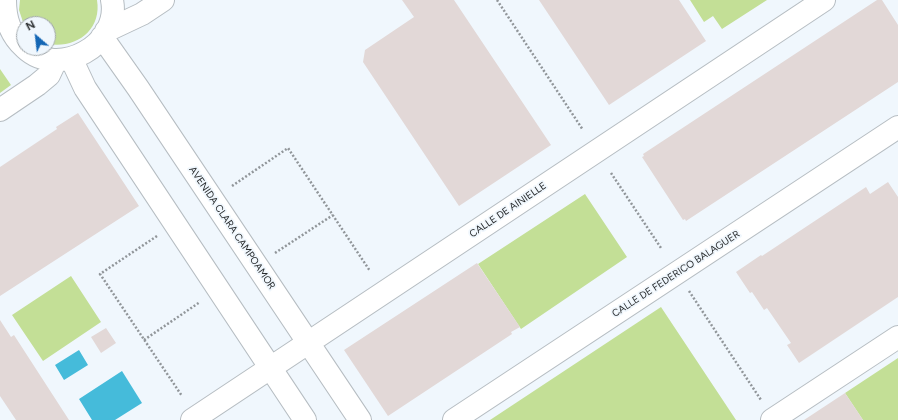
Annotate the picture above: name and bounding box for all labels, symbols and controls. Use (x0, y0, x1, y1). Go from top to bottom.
north arrow (16, 16, 56, 56)
text: N (24, 18, 37, 34)
street label: AVENIDA CLARA CAMPOAMOR (186, 164, 278, 292)
street label: CALLE DE AINIELLE (467, 180, 549, 240)
street label: CALLE DE FEDERICO BALAGUER (610, 228, 742, 320)

